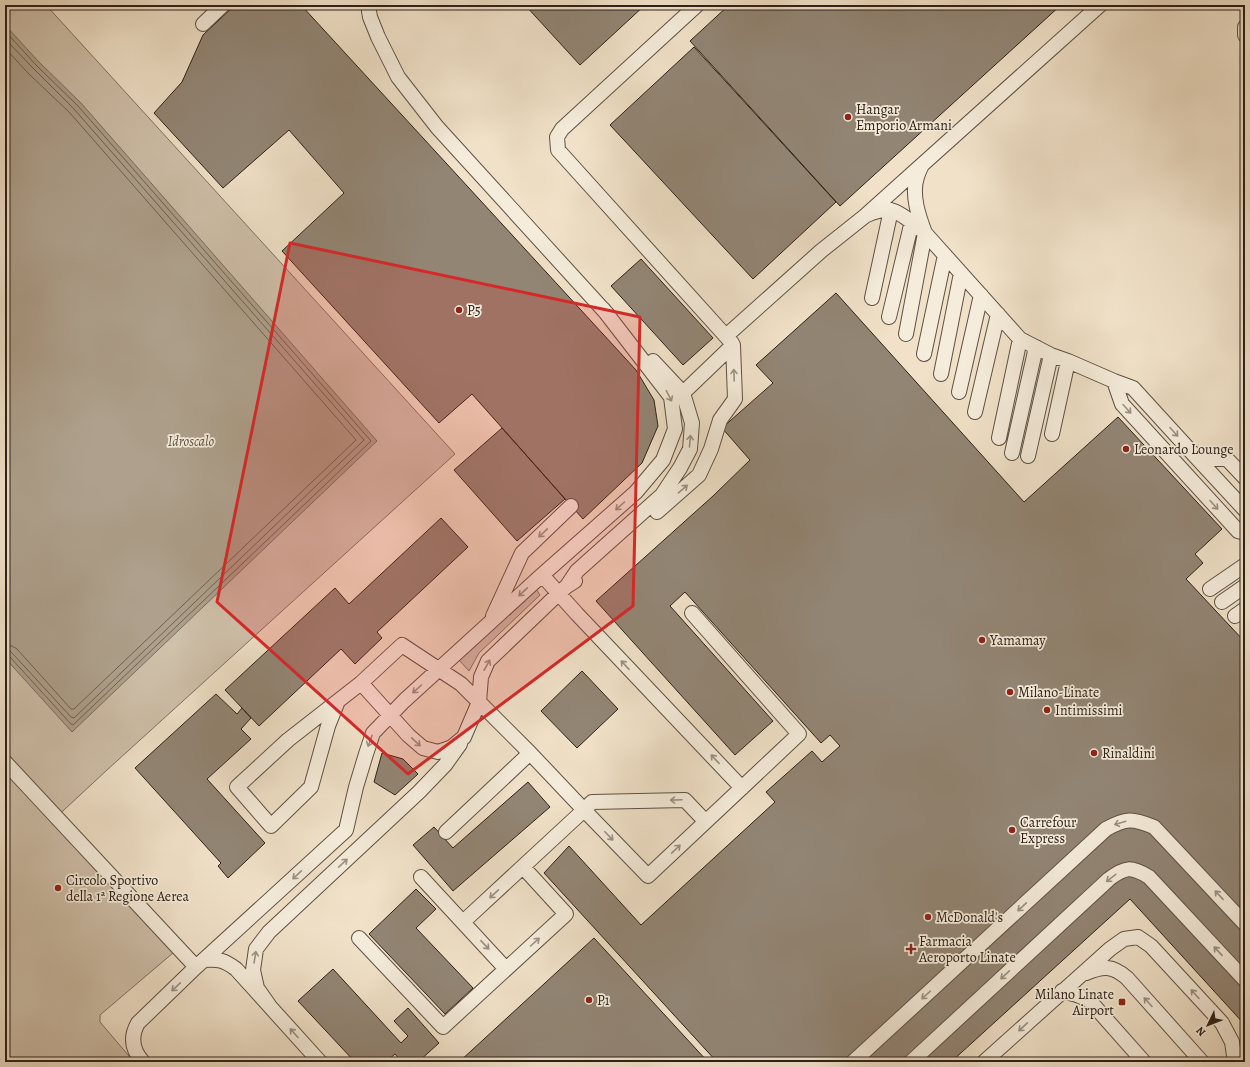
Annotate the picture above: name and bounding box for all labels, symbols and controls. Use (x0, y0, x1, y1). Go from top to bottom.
place label: Hangar Emporio Armani (856, 100, 952, 135)
marker: Hangar Emporio Armani (843, 112, 853, 122)
place label: P5 (467, 301, 481, 320)
marker: P5 (454, 305, 464, 315)
one-way arrow (730, 369, 738, 382)
one-way arrow (666, 390, 673, 402)
one-way arrow (1122, 404, 1131, 414)
one-way arrow (1169, 427, 1178, 437)
park label: Idroscalo (168, 432, 215, 451)
one-way arrow (687, 435, 694, 448)
place label: Leonardo Lounge (1134, 440, 1234, 459)
marker: Leonardo Lounge (1121, 444, 1131, 454)
one-way arrow (678, 484, 688, 494)
one-way arrow (1210, 500, 1219, 510)
one-way arrow (615, 501, 626, 510)
one-way arrow (538, 528, 548, 538)
one-way arrow (518, 587, 528, 596)
place label: Yamamay (989, 631, 1046, 650)
marker: Yamamay (977, 635, 987, 645)
one-way arrow (484, 659, 491, 671)
one-way arrow (621, 660, 630, 670)
place label: Milano-Linate (1018, 683, 1099, 702)
one-way arrow (412, 684, 422, 694)
marker: Milano-Linate (1005, 687, 1015, 697)
place label: Intimissimi (1055, 701, 1123, 720)
marker: Intimissimi (1042, 705, 1052, 715)
one-way arrow (366, 734, 374, 746)
one-way arrow (411, 737, 421, 746)
place label: Rinaldini (1102, 744, 1155, 763)
marker: Rinaldini (1089, 748, 1099, 758)
one-way arrow (710, 754, 720, 764)
one-way arrow (670, 796, 683, 804)
place label: Carrefour Express (1020, 813, 1077, 848)
one-way arrow (1114, 820, 1127, 827)
marker: Carrefour Express (1007, 825, 1017, 835)
one-way arrow (604, 831, 614, 841)
one-way arrow (671, 844, 681, 854)
one-way arrow (338, 858, 348, 868)
one-way arrow (292, 870, 302, 880)
place label: Circolo Sportivo della 1ª Regione Aerea (66, 871, 190, 906)
one-way arrow (1106, 874, 1117, 882)
marker: Circolo Sportivo della 1ª Regione Aerea (53, 883, 63, 893)
one-way arrow (489, 889, 499, 898)
one-way arrow (1214, 890, 1223, 901)
one-way arrow (1017, 902, 1027, 912)
place label: McDonald's (936, 908, 1003, 927)
marker: McDonald's (923, 912, 933, 922)
place label: Farmacia Aeroporto Linate (918, 932, 1016, 967)
one-way arrow (530, 938, 540, 947)
one-way arrow (480, 940, 489, 951)
marker: Farmacia Aeroporto Linate (906, 944, 916, 954)
one-way arrow (1214, 946, 1223, 957)
one-way arrow (251, 951, 259, 964)
one-way arrow (1000, 970, 1010, 980)
one-way arrow (171, 982, 181, 992)
place label: Milano Linate Airport (1035, 985, 1114, 1020)
one-way arrow (922, 990, 932, 999)
one-way arrow (1191, 990, 1200, 1000)
place label: P1 (597, 991, 610, 1010)
marker: P1 (584, 995, 594, 1005)
one-way arrow (1144, 996, 1153, 1007)
marker: Milano Linate Airport (1117, 997, 1127, 1007)
north arrow (1188, 1005, 1228, 1045)
one-way arrow (1017, 1022, 1028, 1031)
text: N (1193, 1023, 1209, 1040)
one-way arrow (289, 1028, 298, 1038)

